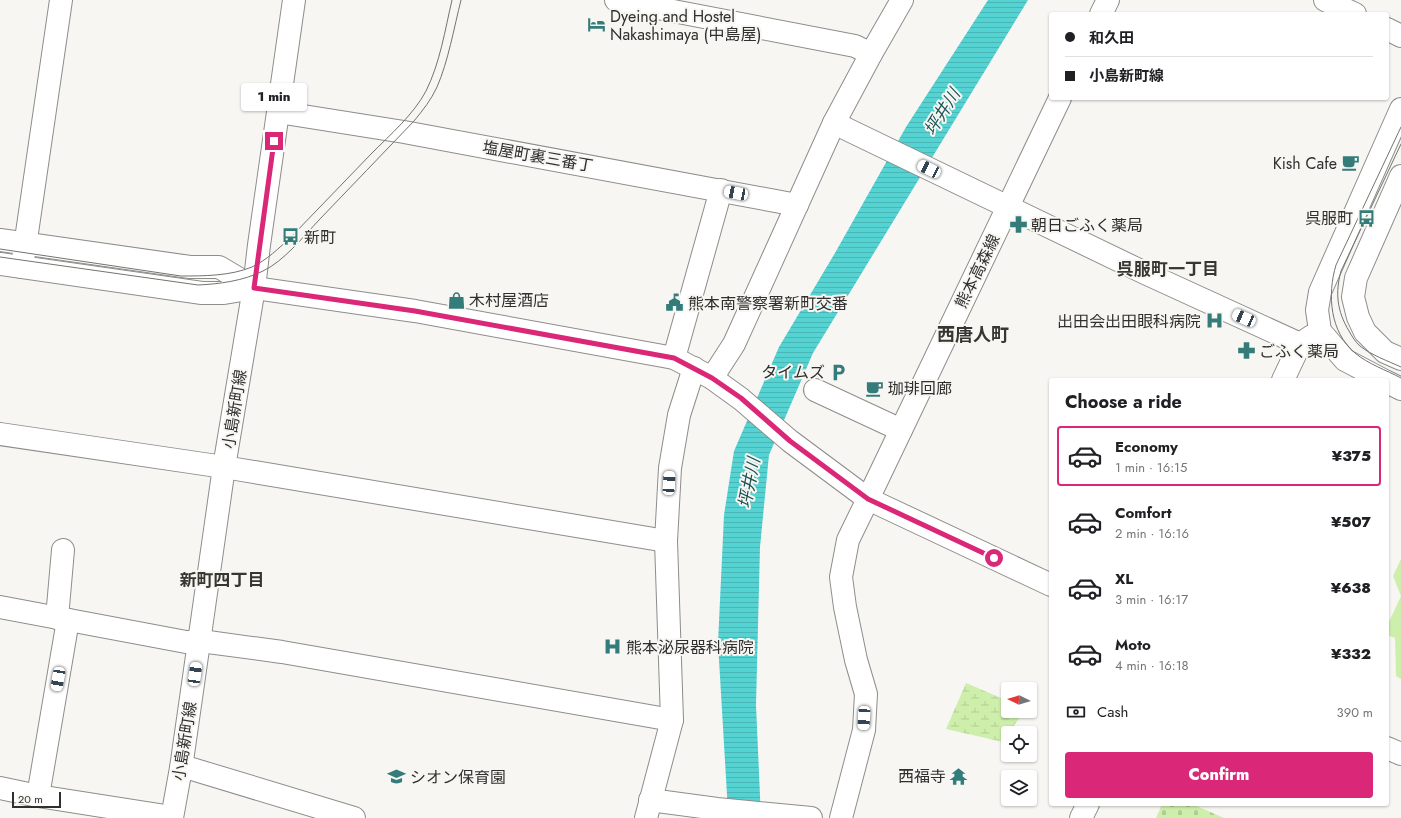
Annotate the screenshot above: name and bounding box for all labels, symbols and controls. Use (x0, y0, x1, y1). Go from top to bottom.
place label: Dyeing and Hostel Nakashimaya (中島屋) (610, 5, 761, 46)
hotel icon: Dyeing and Hostel Nakashimaya (中島屋) (587, 15, 607, 35)
text: 和久田 (1089, 27, 1134, 49)
text: 小島新町線 (1089, 65, 1164, 87)
water label: 坪井川 (918, 82, 967, 140)
callout: 1 min (241, 83, 307, 111)
text: 1 min (258, 87, 290, 106)
route end (265, 132, 283, 150)
street label: 塩屋町裏三番丁 (481, 135, 595, 178)
place label: Kish Cafe (1273, 152, 1337, 175)
cafe icon: Kish Cafe (1340, 153, 1360, 173)
car (916, 158, 942, 180)
car (723, 185, 749, 201)
place label: 呉服町 (1305, 207, 1353, 230)
bus stop icon: 呉服町 (1356, 208, 1376, 228)
place label: 朝日ごふく薬局 (1031, 214, 1143, 237)
pharmacy icon: 朝日ごふく薬局 (1008, 215, 1028, 235)
place label: 新町 (304, 226, 336, 249)
bus stop icon: 新町 (281, 227, 301, 247)
street label: 熊本高森線 (950, 230, 1005, 312)
district label: 呉服町一丁目 (1117, 257, 1219, 281)
place label: 木村屋酒店 (469, 289, 549, 312)
shop icon: 木村屋酒店 (446, 290, 466, 310)
place label: 熊本南警察署新町交番 (688, 292, 848, 315)
public building icon: 熊本南警察署新町交番 (665, 293, 685, 313)
car (1231, 308, 1257, 328)
place label: 出田会出田眼科病院 (1057, 310, 1201, 333)
hospital icon: 出田会出田眼科病院 (1204, 311, 1224, 331)
district label: 西唐人町 (937, 322, 1009, 348)
place label: ごふく薬局 (1259, 340, 1339, 363)
pharmacy icon: ごふく薬局 (1236, 341, 1256, 361)
place label: タイムズ (761, 361, 825, 384)
parking icon: タイムズ (828, 362, 848, 382)
street label: 小島新町線 (217, 368, 252, 450)
place label: 珈琲回廊 (888, 377, 952, 400)
cafe icon: 珈琲回廊 (865, 378, 885, 398)
text: Choose a ride (1065, 389, 1182, 415)
text: Economy (1115, 436, 1178, 458)
icon: car (1067, 438, 1103, 474)
text: ¥375 (1332, 445, 1371, 467)
water label: 坪井川 (732, 454, 766, 510)
text: 1 min · 16:15 (1115, 458, 1187, 477)
car (662, 471, 676, 495)
text: Comfort (1115, 502, 1172, 524)
icon: car (1067, 504, 1103, 540)
text: ¥507 (1331, 511, 1371, 533)
text: 2 min · 16:16 (1115, 524, 1189, 543)
route start (985, 549, 1003, 567)
district label: 新町四丁目 (180, 568, 265, 592)
text: XL (1115, 568, 1133, 590)
icon: car (1067, 570, 1103, 606)
text: ¥638 (1331, 577, 1371, 599)
text: 3 min · 16:17 (1115, 590, 1188, 609)
text: Moto (1115, 634, 1151, 656)
place label: 熊本泌尿器科病院 (626, 636, 754, 659)
icon: car (1067, 636, 1103, 672)
hospital icon: 熊本泌尿器科病院 (603, 637, 623, 657)
text: ¥332 (1331, 643, 1371, 665)
text: 4 min · 16:18 (1115, 656, 1189, 675)
car (187, 661, 203, 687)
car (50, 666, 66, 692)
north arrow (1001, 682, 1037, 718)
map controls (1001, 682, 1037, 806)
street label: 小島新町線 (167, 700, 202, 782)
icon: cash (1065, 701, 1087, 723)
text: Cash (1097, 701, 1128, 723)
text: 390 m (1337, 703, 1373, 722)
car (857, 706, 871, 730)
button: locate (1001, 726, 1037, 762)
button: Confirm (1065, 752, 1373, 798)
place label: 西福寺 (898, 765, 946, 788)
place label: シオン保育園 (410, 766, 506, 789)
temple icon: 西福寺 (949, 766, 969, 786)
school or university icon: シオン保育園 (387, 767, 407, 787)
button: layers (1001, 770, 1037, 806)
scale bar (12, 790, 61, 809)
text: 20 m (18, 791, 43, 807)

